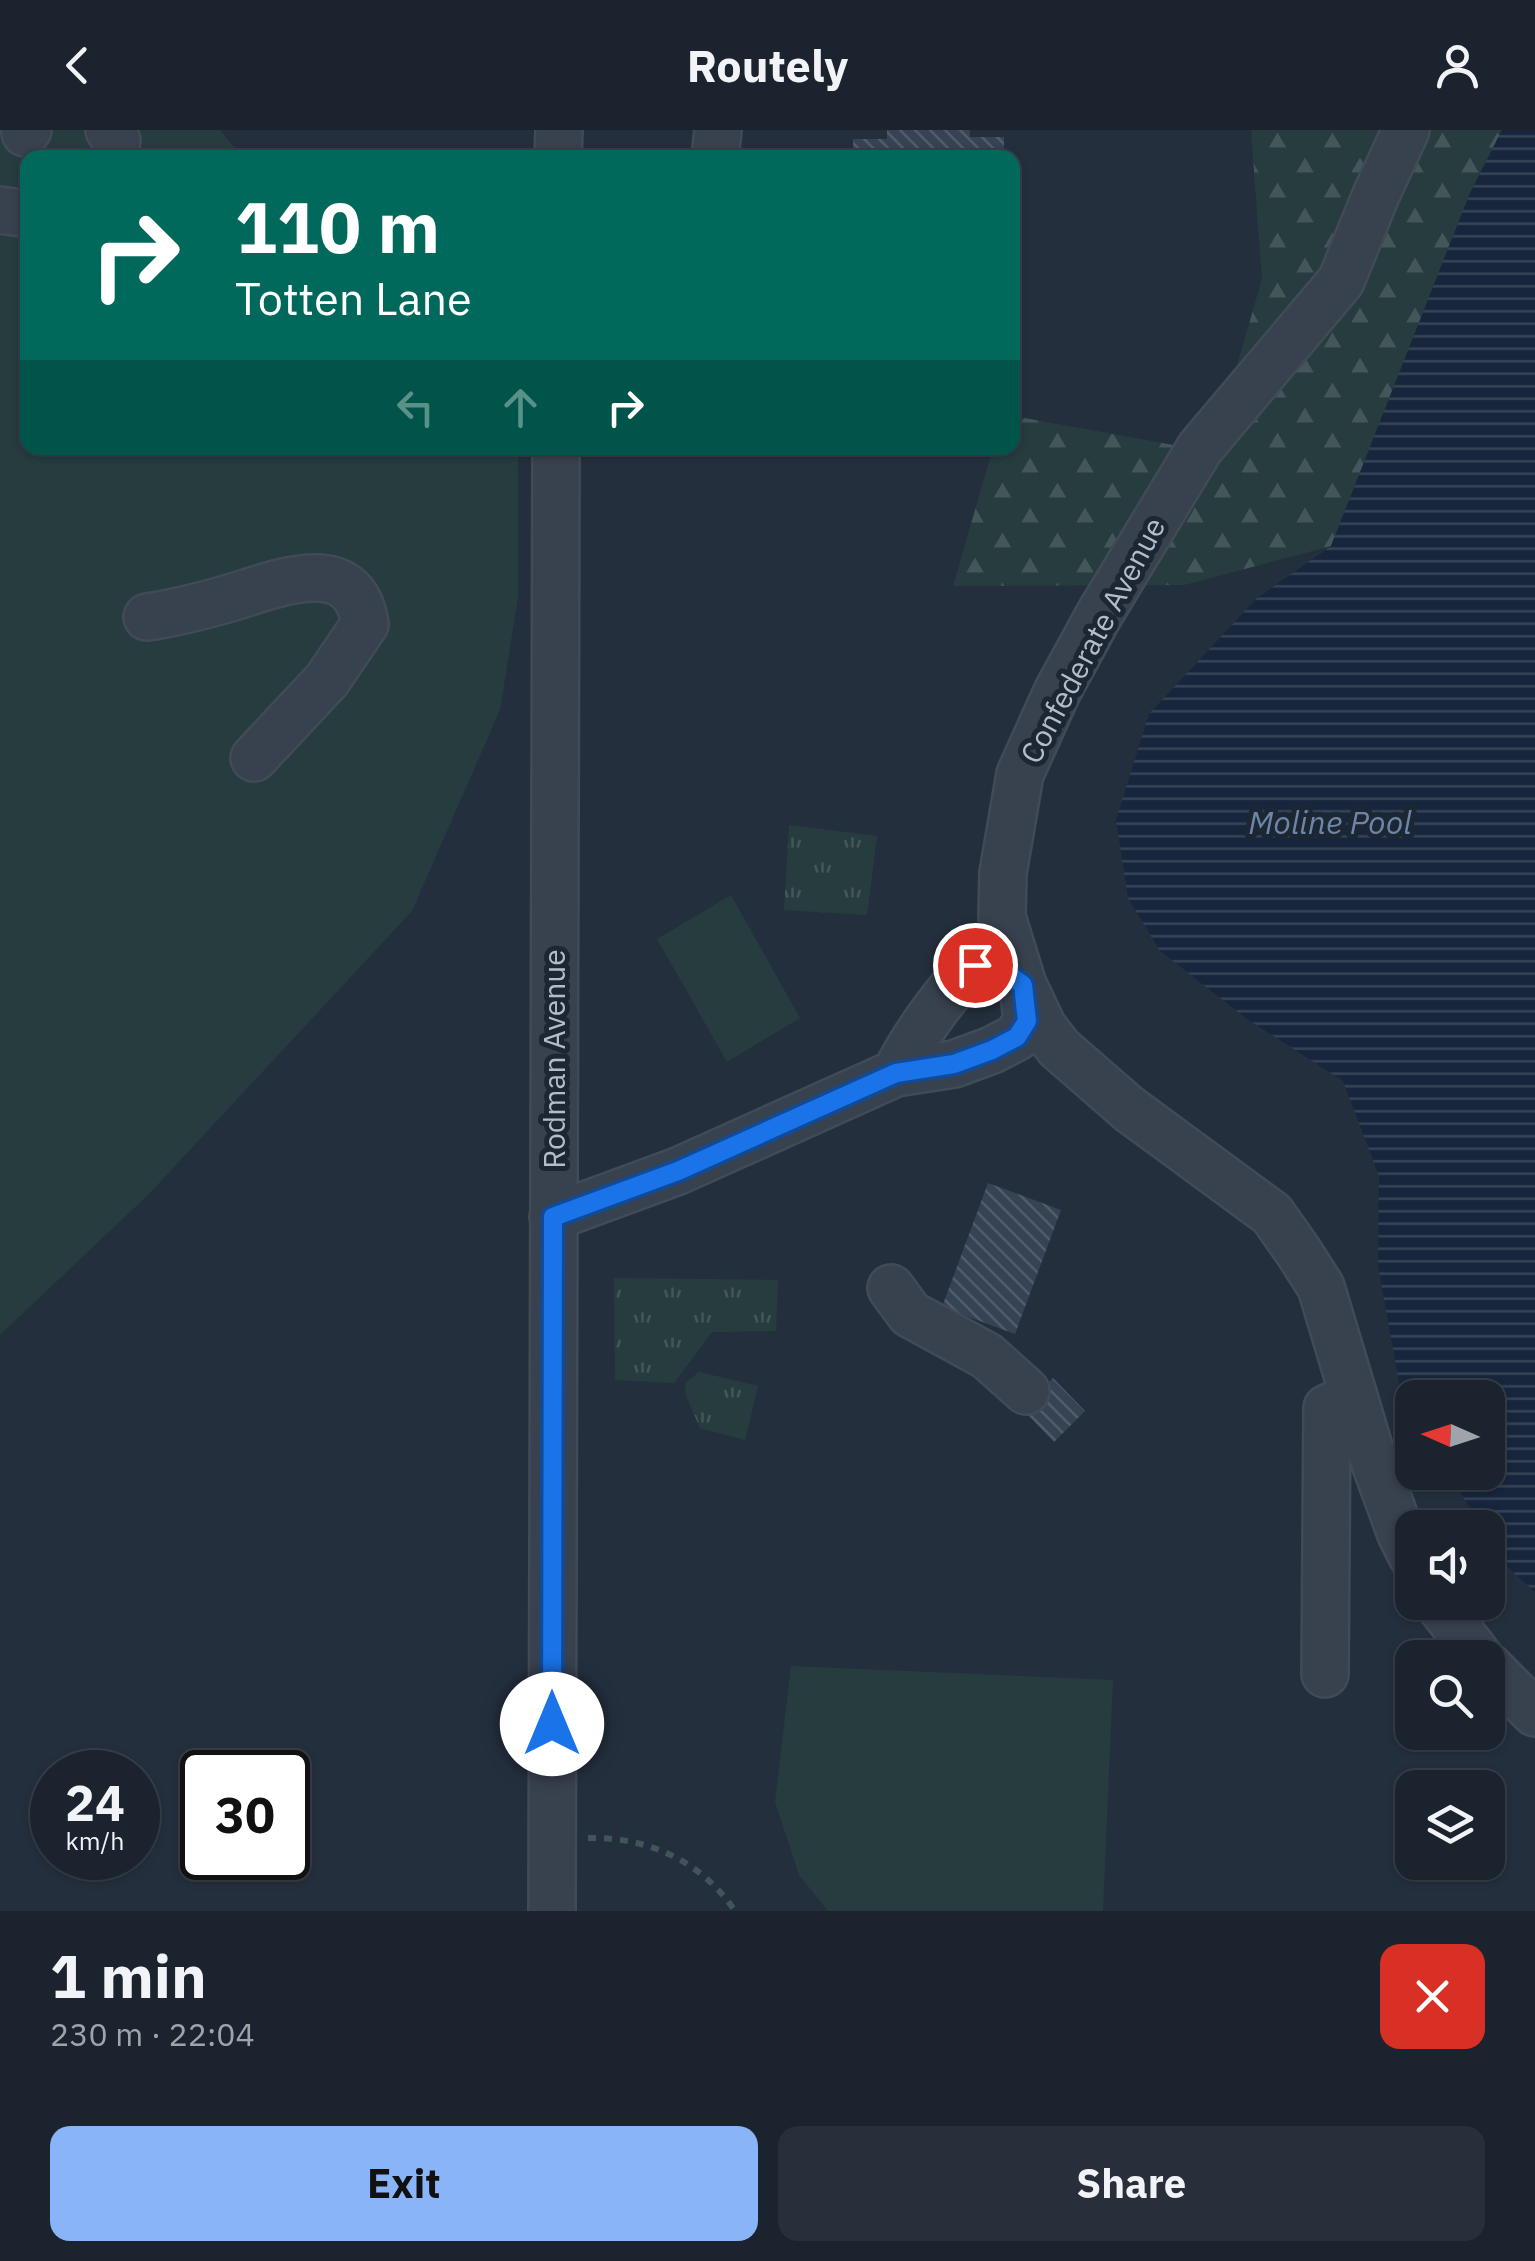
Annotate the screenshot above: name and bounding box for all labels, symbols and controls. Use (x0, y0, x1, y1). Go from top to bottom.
text: Routely (687, 36, 848, 94)
icon: back (50, 38, 105, 93)
icon: person (1430, 38, 1485, 93)
text: 110 m (235, 181, 440, 272)
icon: right (70, 190, 200, 320)
text: Totten Lane (235, 269, 472, 327)
icon: left (388, 380, 443, 435)
icon: ahead (493, 380, 548, 435)
icon: right (598, 380, 653, 435)
street label: Confederate Avenue (1011, 510, 1173, 770)
water label: Moline Pool (1248, 801, 1412, 843)
pin (933, 923, 1018, 1008)
icon: arrive (948, 938, 1003, 993)
street label: Rodman Avenue (534, 949, 573, 1169)
north arrow (1395, 1380, 1505, 1490)
map controls (1395, 1380, 1505, 1880)
button: sound (1395, 1510, 1505, 1620)
button: search (1395, 1640, 1505, 1750)
position arrow (500, 1672, 604, 1776)
speed limit sign: 30 (180, 1750, 310, 1880)
text: 24 (65, 1770, 125, 1835)
button: layers (1395, 1770, 1505, 1880)
text: km/h (66, 1824, 124, 1857)
text: 1 min (50, 1936, 207, 2015)
button: close (1380, 1944, 1485, 2049)
text: 230 m · 22:04 (50, 2013, 255, 2055)
button: Exit (50, 2126, 758, 2241)
button: Share (778, 2126, 1485, 2241)

